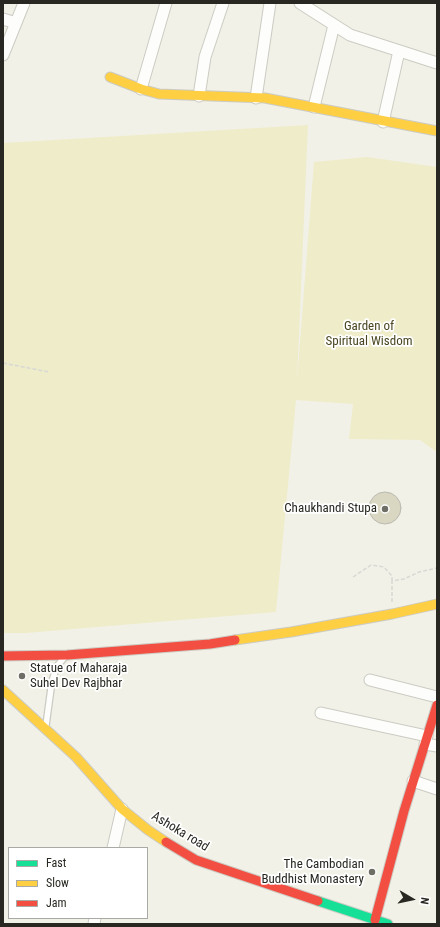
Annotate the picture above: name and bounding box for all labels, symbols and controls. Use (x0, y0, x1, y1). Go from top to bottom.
park label: Garden of Spiritual Wisdom (326, 319, 412, 350)
place label: Chaukhandi Stupa (284, 501, 377, 517)
marker: Chaukhandi Stupa (380, 504, 390, 514)
place label: Statue of Maharaja Suhel Dev Rajbhar (30, 661, 127, 692)
marker: Statue of Maharaja Suhel Dev Rajbhar (17, 671, 27, 681)
street label: Ashoka road (148, 809, 212, 855)
legend (8, 847, 148, 919)
text: Fast (46, 856, 66, 870)
place label: The Cambodian Buddhist Monastery (261, 857, 364, 888)
marker: The Cambodian Buddhist Monastery (367, 867, 377, 877)
text: Slow (46, 876, 69, 890)
north arrow (392, 879, 432, 919)
text: Jam (46, 896, 67, 910)
text: N (417, 897, 431, 905)

